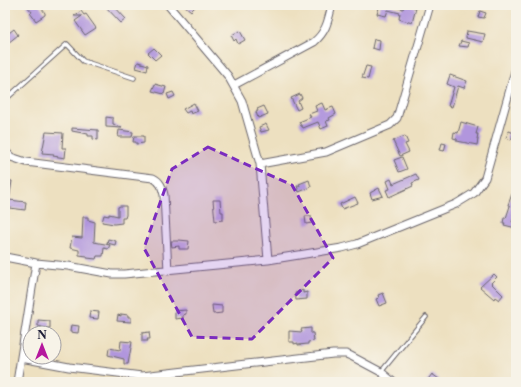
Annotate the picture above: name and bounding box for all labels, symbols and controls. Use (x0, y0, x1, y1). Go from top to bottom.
north arrow (22, 325, 62, 365)
text: N (37, 328, 47, 342)

